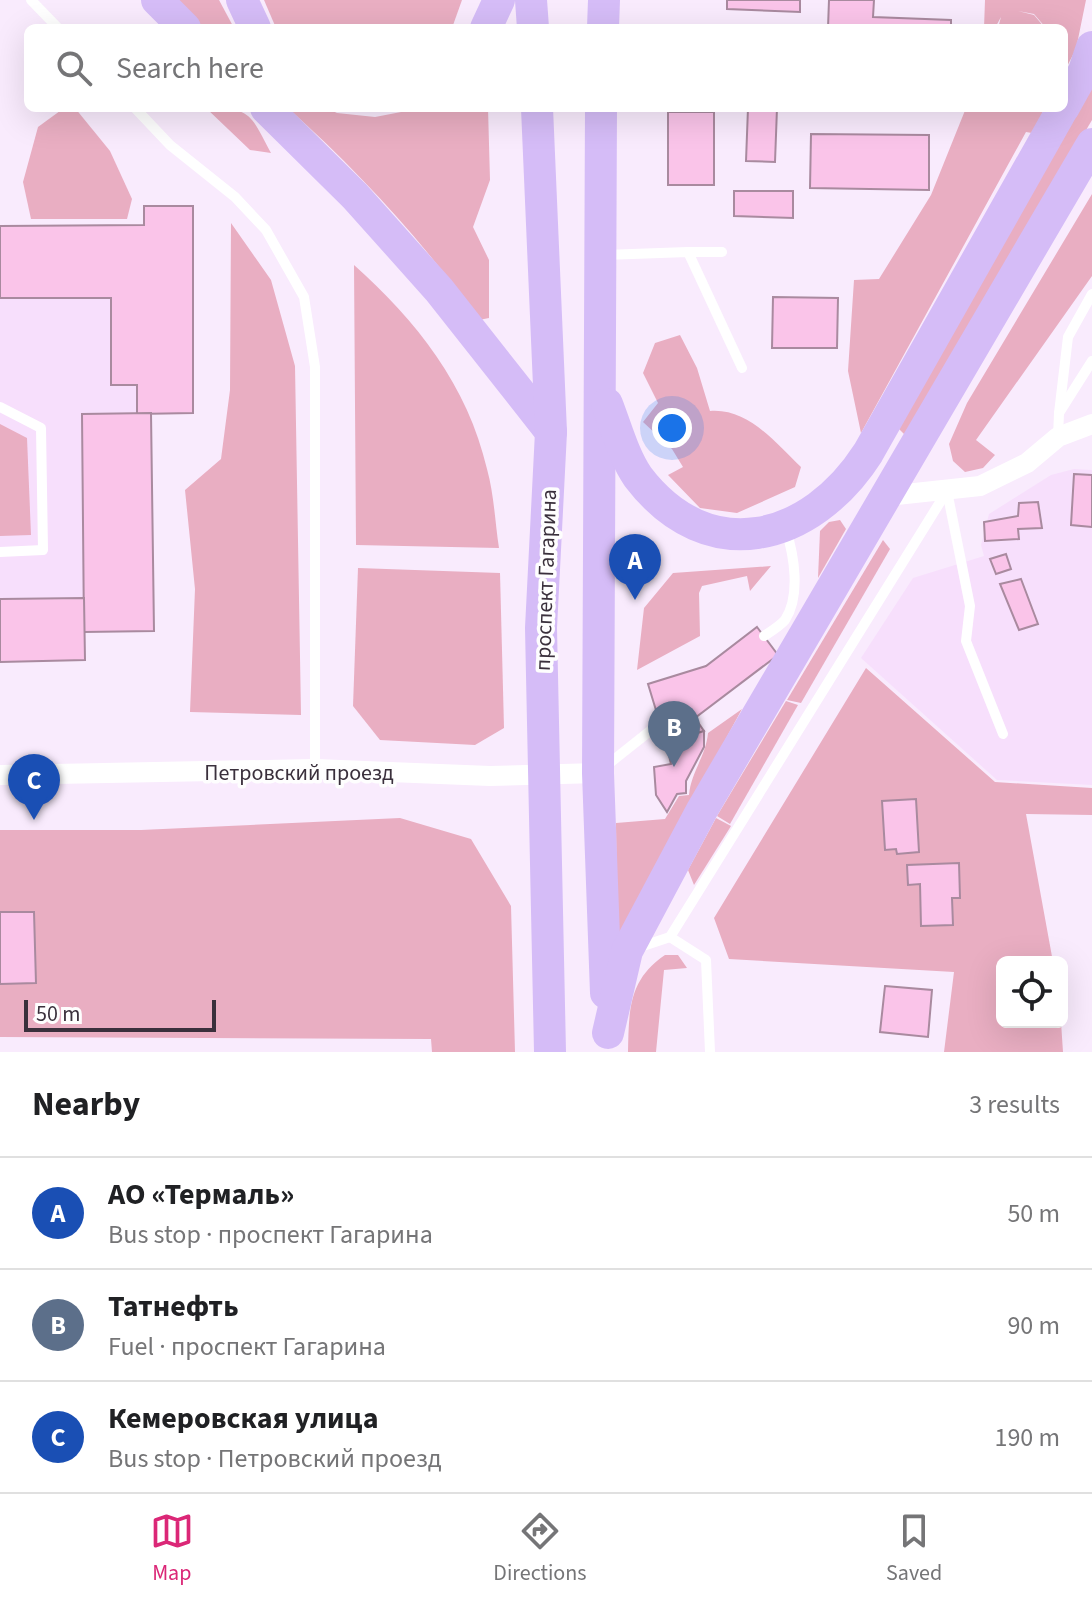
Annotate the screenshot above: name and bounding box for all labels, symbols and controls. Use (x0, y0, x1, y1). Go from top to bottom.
search box (24, 24, 1068, 112)
icon: search (52, 46, 96, 90)
text: Search here (116, 47, 264, 90)
your location (652, 408, 692, 448)
street label: проспект Гагарина (527, 489, 565, 672)
pin: A (609, 534, 661, 600)
pin: B (648, 701, 700, 767)
pin: C (8, 754, 60, 820)
street label: Петровский проезд (204, 757, 394, 789)
map controls (996, 956, 1068, 1028)
button: locate (996, 956, 1068, 1028)
scale bar (24, 996, 216, 1032)
text: 50 m (36, 998, 81, 1030)
text: Nearby (32, 1080, 140, 1129)
text: 3 results (969, 1086, 1060, 1123)
text: АО «Термаль» (108, 1173, 294, 1216)
text: A (51, 1195, 65, 1232)
text: 50 m (1007, 1195, 1060, 1232)
text: Bus stop · проспект Гагарина (108, 1216, 433, 1253)
text: Татнефть (108, 1285, 239, 1328)
text: B (50, 1307, 66, 1344)
text: 90 m (1007, 1307, 1060, 1344)
text: Fuel · проспект Гагарина (108, 1328, 386, 1365)
text: Кемеровская улица (108, 1397, 379, 1440)
text: C (50, 1419, 66, 1456)
text: 190 m (994, 1419, 1060, 1456)
text: Bus stop · Петровский проезд (108, 1440, 442, 1477)
tab: Map (150, 1509, 194, 1589)
tab: Directions (493, 1509, 586, 1589)
tab: Saved (886, 1509, 942, 1589)

